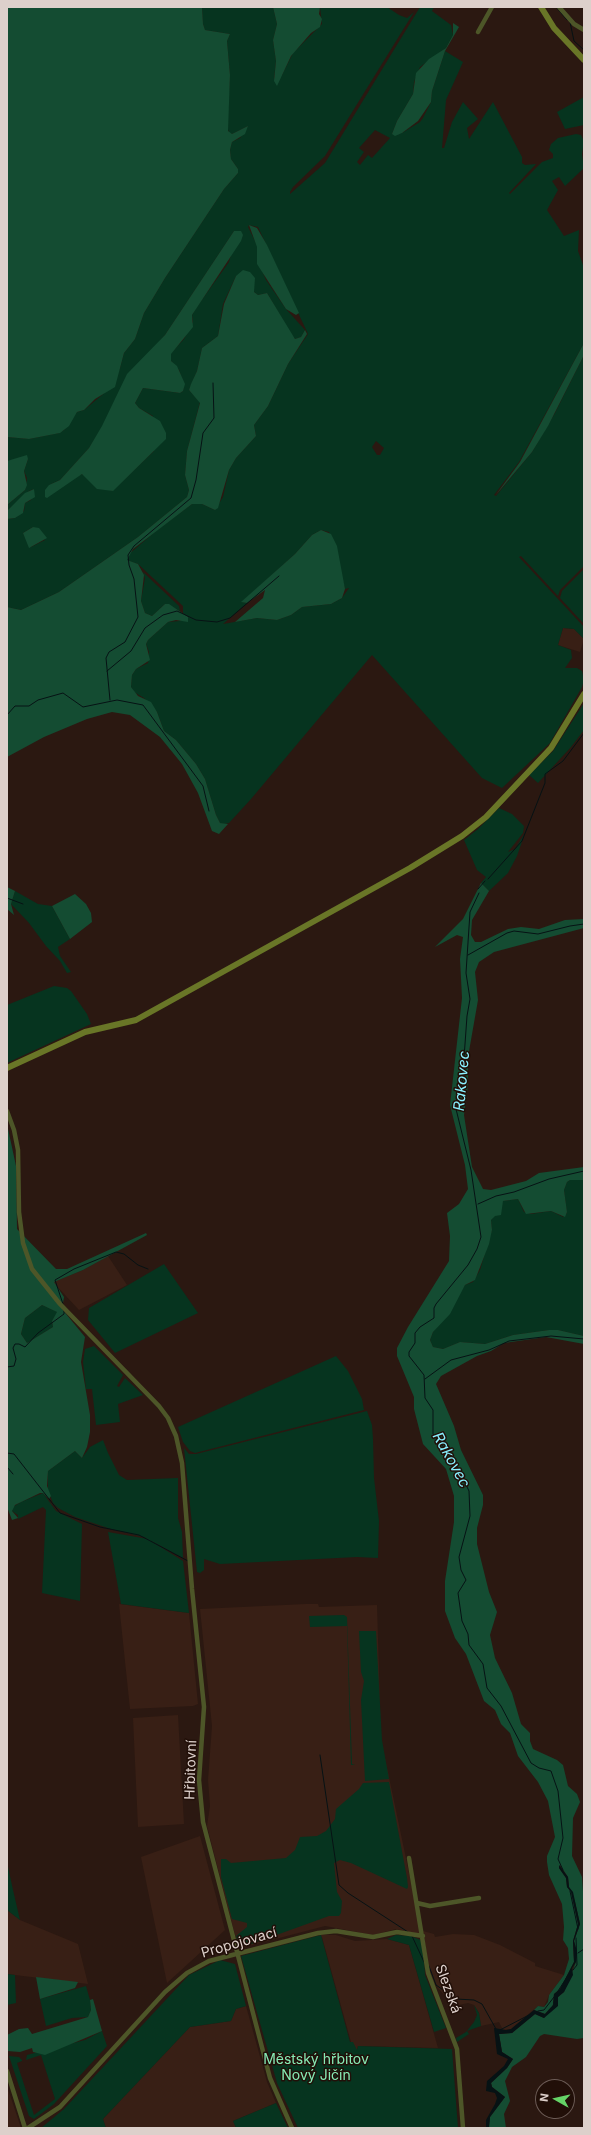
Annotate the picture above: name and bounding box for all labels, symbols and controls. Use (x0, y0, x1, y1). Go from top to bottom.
water label: Rakovec (450, 1050, 474, 1112)
water label: Rakovec (428, 1429, 474, 1491)
street label: Hřbitovní (182, 1740, 200, 1800)
street label: Propojovací (199, 1924, 279, 1962)
street label: Slezská (431, 1962, 465, 2016)
park label: Městský hřbitov Nový Jičín (263, 2052, 369, 2084)
north arrow (535, 2079, 575, 2119)
text: N (537, 2092, 552, 2103)

